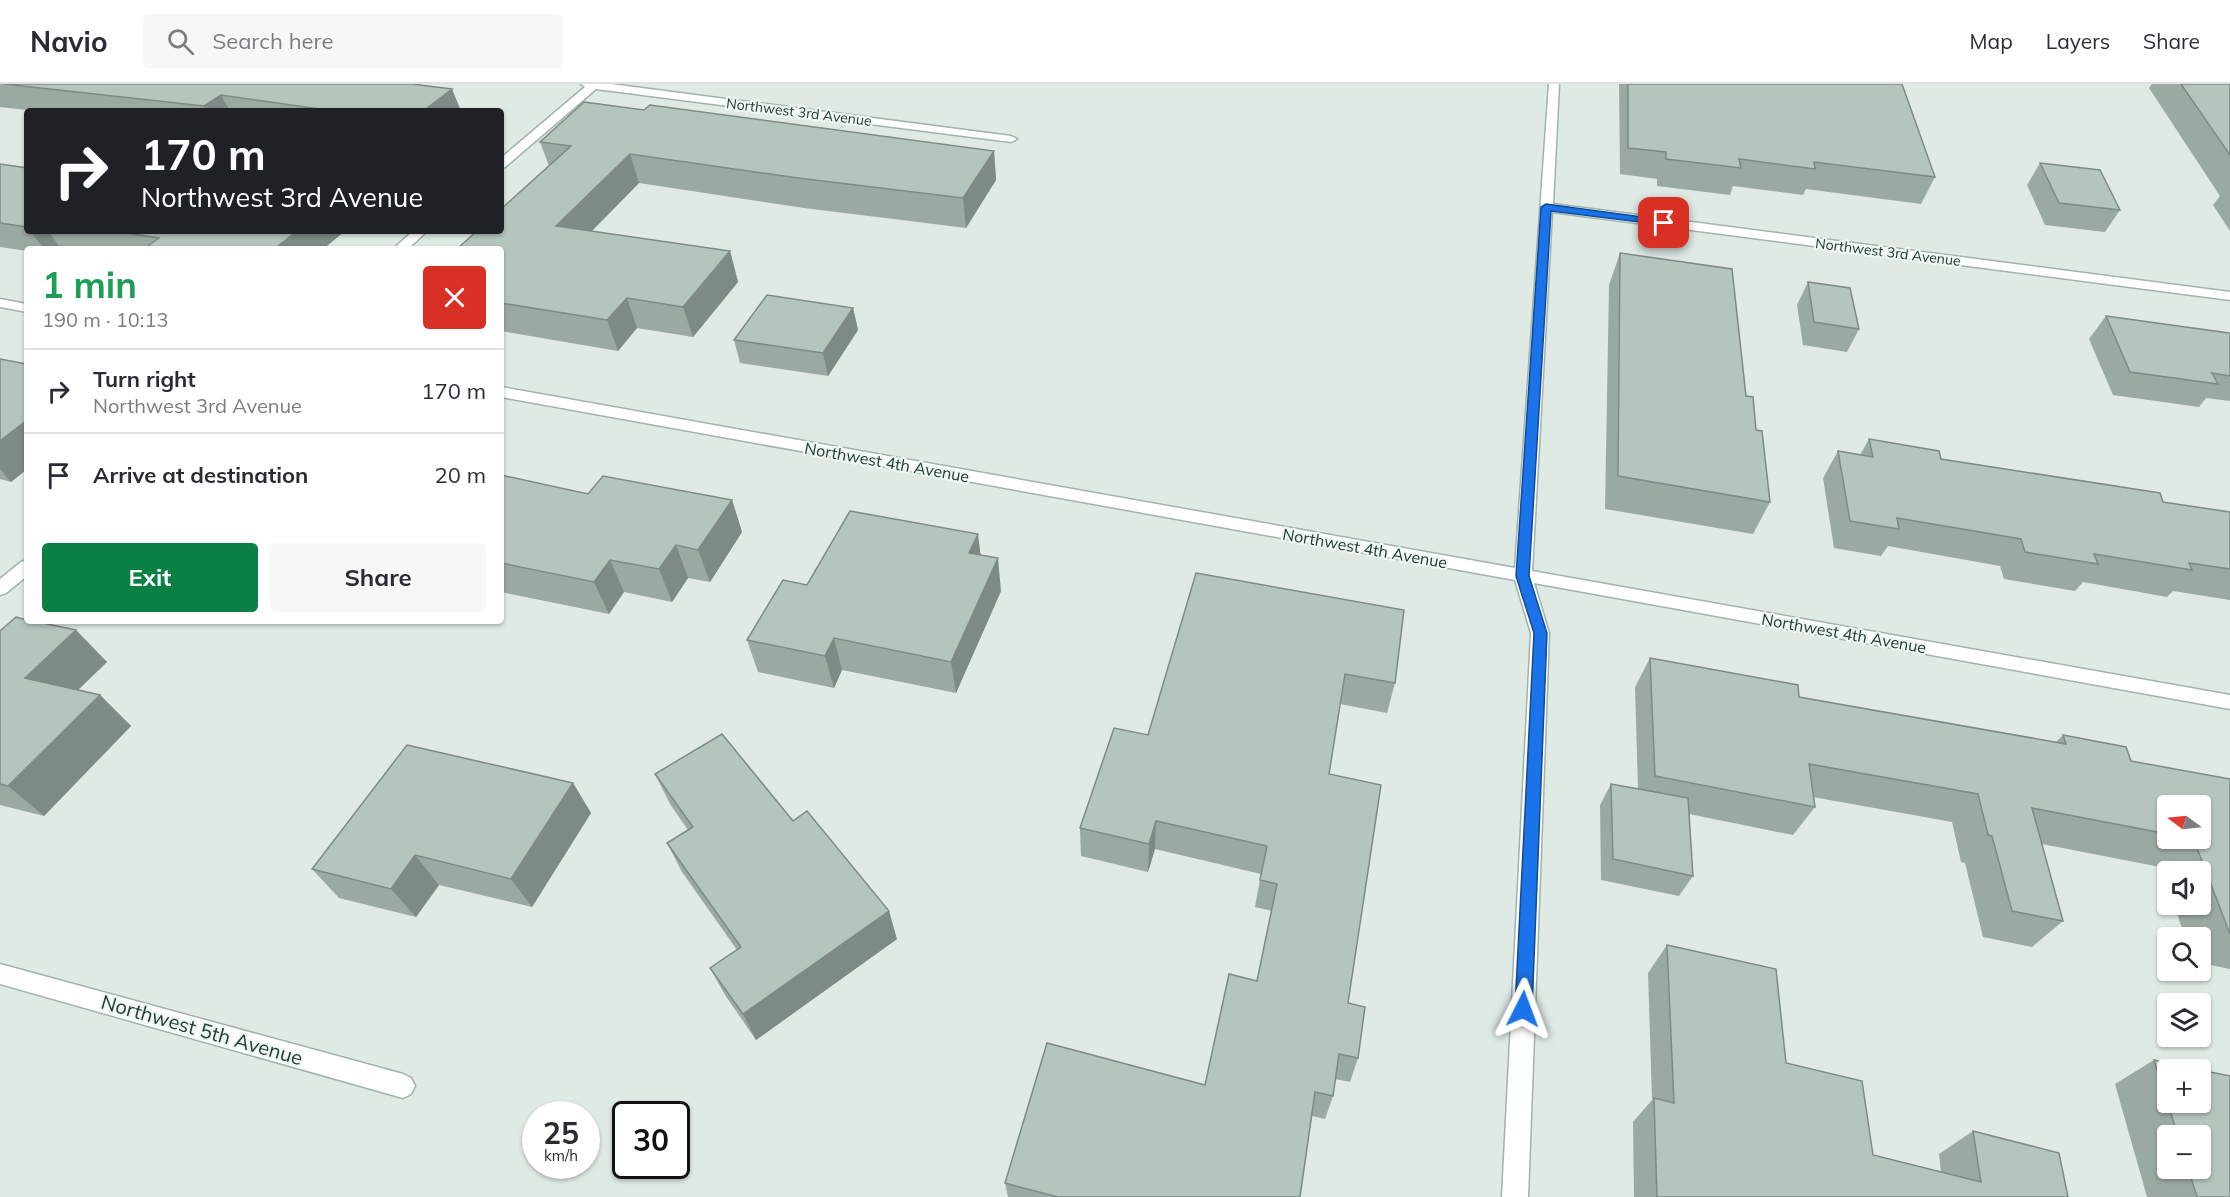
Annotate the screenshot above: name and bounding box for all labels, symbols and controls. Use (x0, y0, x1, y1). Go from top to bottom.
search box (143, 14, 563, 68)
text: Navio (30, 24, 107, 59)
icon: search (164, 25, 197, 58)
text: Search here (212, 27, 333, 55)
text: Map (1970, 28, 2013, 54)
text: Layers (2046, 28, 2110, 54)
text: Share (2143, 28, 2200, 54)
street label: Northwest 3rd Avenue (725, 94, 873, 130)
text: 170 m (141, 128, 266, 181)
icon: right (42, 132, 120, 210)
text: Northwest 3rd Avenue (141, 180, 423, 214)
pin (1638, 197, 1689, 248)
icon: arrive (1647, 206, 1680, 239)
street label: Northwest 3rd Avenue (1814, 234, 1962, 270)
text: 1 min (42, 262, 137, 307)
button: close (423, 266, 486, 329)
text: 190 m · 10:13 (42, 307, 168, 332)
text: Turn right (93, 365, 196, 393)
icon: right (42, 375, 75, 408)
text: 170 m (421, 377, 486, 405)
text: Northwest 3rd Avenue (93, 393, 302, 418)
street label: Northwest 4th Avenue (803, 438, 971, 486)
icon: arrive (42, 459, 75, 492)
text: Arrive at destination (93, 461, 308, 489)
text: 20 m (435, 461, 486, 489)
street label: Northwest 4th Avenue (1281, 524, 1449, 572)
button: Exit (42, 543, 258, 612)
button: Share (270, 543, 486, 612)
street label: Northwest 4th Avenue (1760, 609, 1928, 657)
north arrow (2157, 795, 2211, 849)
map controls (2157, 795, 2211, 1179)
button: sound (2157, 861, 2211, 915)
button: search (2157, 927, 2211, 981)
position arrow (1491, 977, 1555, 1041)
street label: Northwest 5th Avenue (98, 989, 306, 1070)
button: layers (2157, 993, 2211, 1047)
button: + (2157, 1059, 2211, 1113)
speed limit sign: 30 (612, 1101, 690, 1179)
text: 25 (543, 1114, 579, 1152)
button: − (2157, 1125, 2211, 1179)
text: km/h (544, 1146, 578, 1165)

